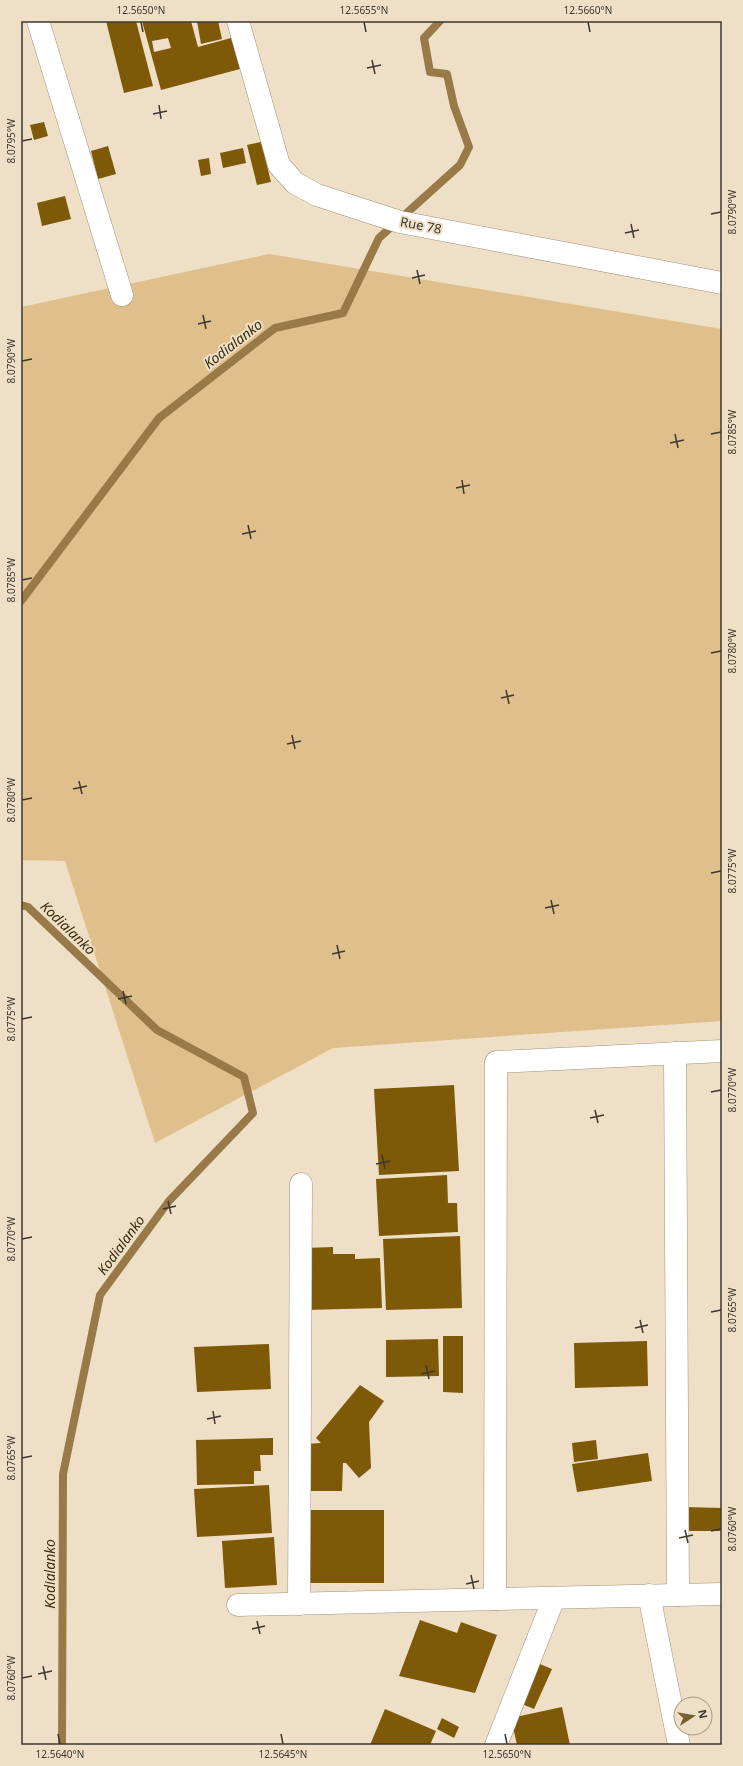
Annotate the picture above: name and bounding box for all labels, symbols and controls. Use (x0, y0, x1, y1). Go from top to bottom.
text: 12.5650°N (117, 3, 165, 17)
text: 12.5655°N (340, 3, 388, 17)
text: 12.5660°N (564, 3, 612, 17)
text: 8.0795°W (4, 118, 18, 163)
text: 8.0790°W (725, 189, 739, 234)
street label: Rue 78 (399, 212, 443, 238)
water label: Kodialanko (199, 315, 266, 373)
text: 8.0790°W (4, 338, 18, 383)
text: 8.0785°W (725, 409, 739, 454)
text: 8.0785°W (4, 557, 18, 602)
text: 8.0780°W (725, 628, 739, 673)
text: 8.0780°W (4, 777, 18, 822)
text: 8.0775°W (725, 848, 739, 893)
water label: Kodialanko (37, 897, 100, 959)
text: 8.0775°W (4, 996, 18, 1041)
text: 8.0770°W (725, 1067, 739, 1112)
water label: Kodialanko (92, 1211, 149, 1278)
text: 8.0770°W (4, 1216, 18, 1261)
text: 8.0765°W (725, 1287, 739, 1332)
text: 8.0765°W (4, 1435, 18, 1480)
text: 8.0760°W (725, 1506, 739, 1551)
water label: Kodialanko (40, 1539, 59, 1609)
text: 8.0760°W (4, 1655, 18, 1700)
north arrow (673, 1696, 713, 1736)
text: N (695, 1708, 712, 1720)
text: 12.5640°N (36, 1747, 84, 1761)
text: 12.5645°N (259, 1747, 307, 1761)
text: 12.5650°N (483, 1747, 531, 1761)

